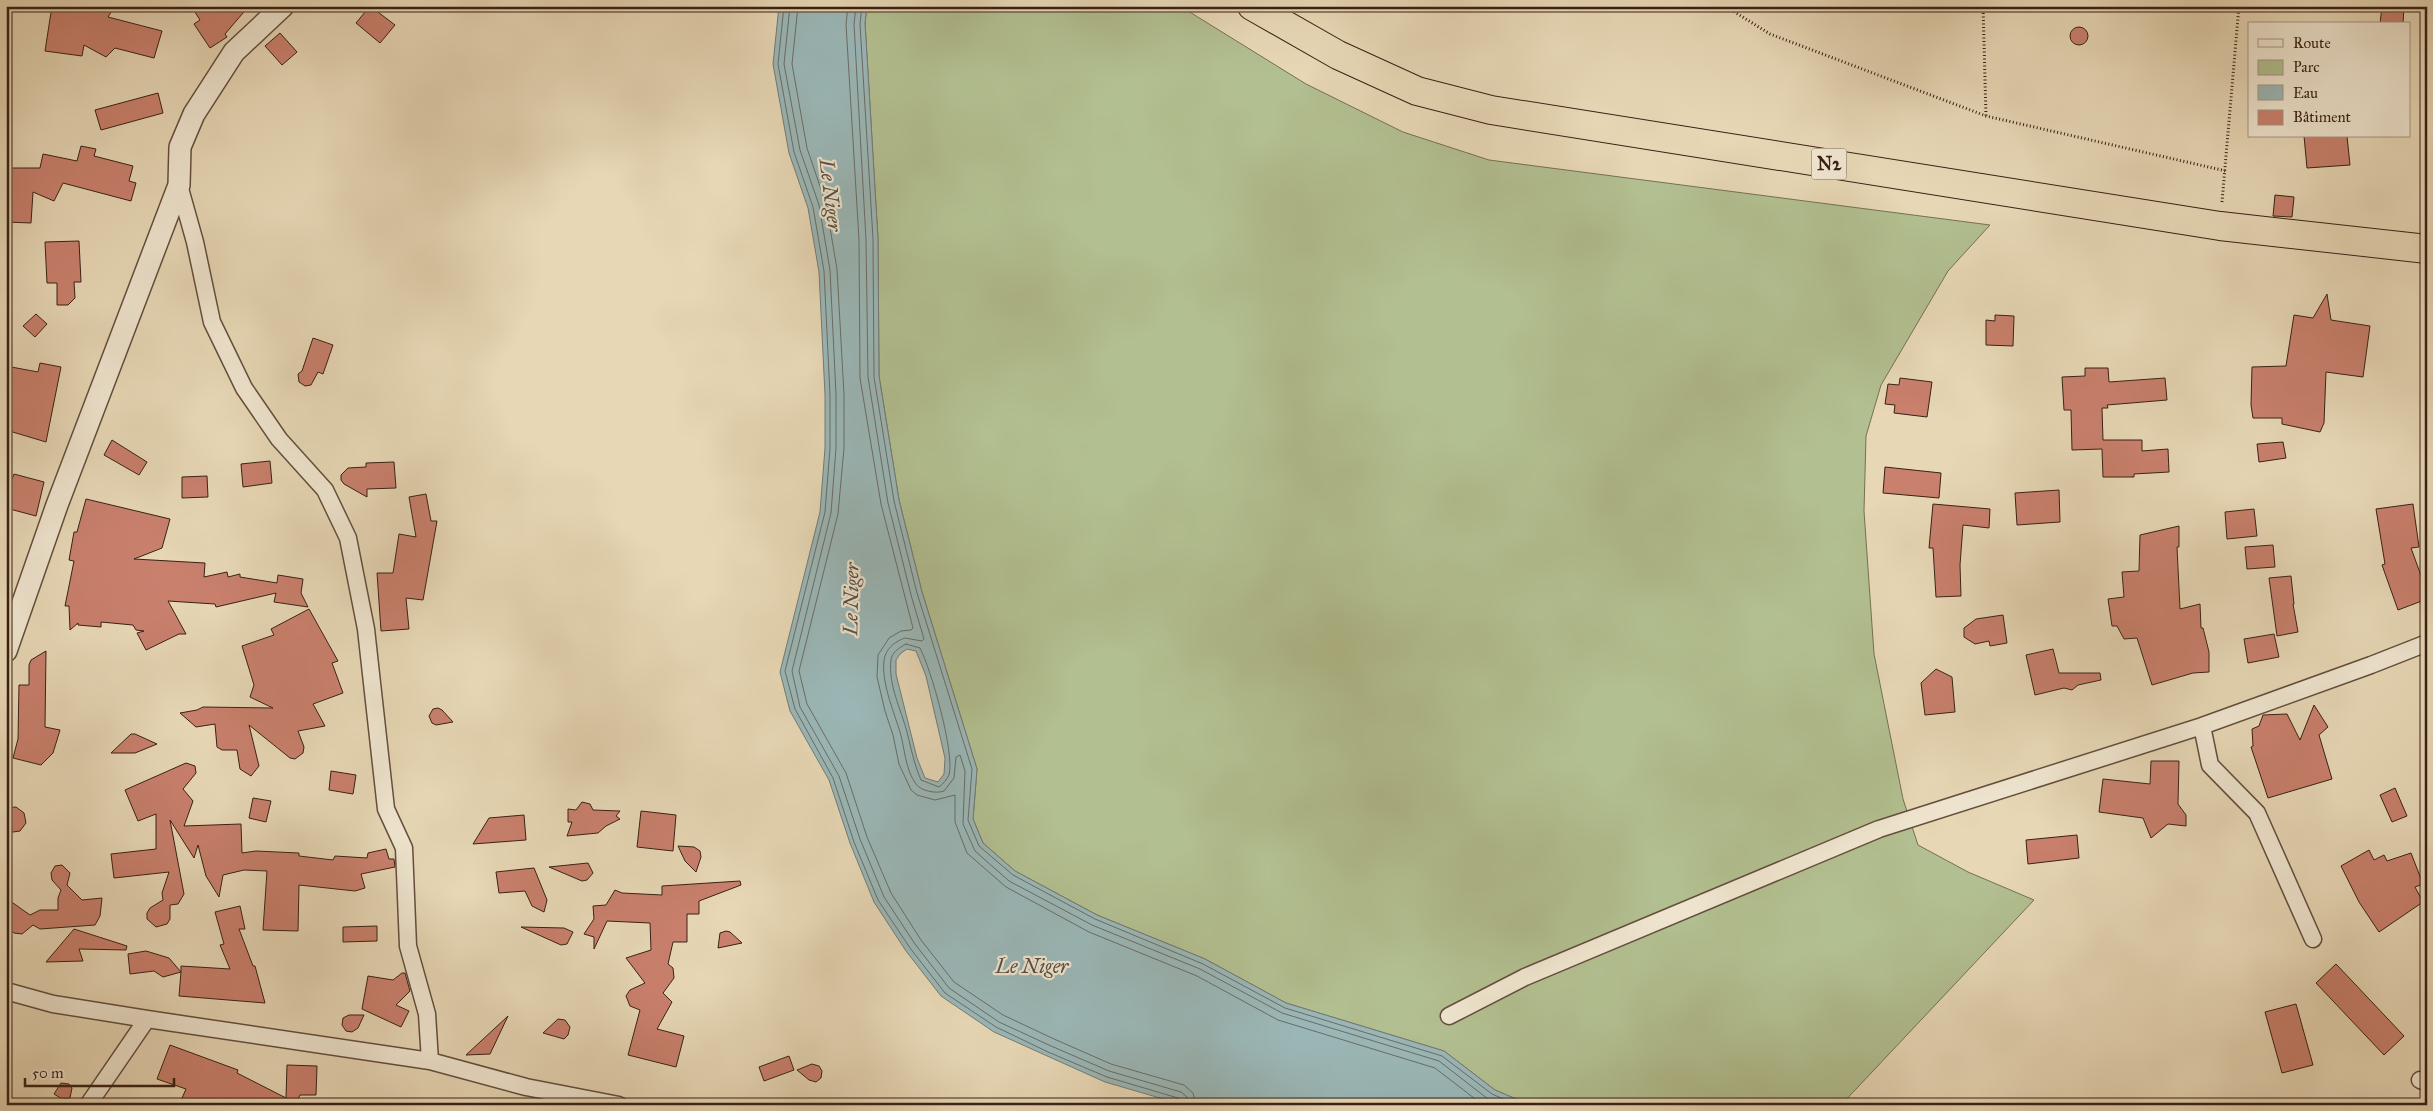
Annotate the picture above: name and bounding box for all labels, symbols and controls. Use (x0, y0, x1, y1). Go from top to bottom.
legend (2248, 22, 2410, 138)
text: Route (2293, 34, 2331, 52)
text: Parc (2293, 58, 2320, 76)
text: Eau (2293, 84, 2318, 102)
text: Bâtiment (2293, 108, 2352, 126)
road number: N2 (1812, 148, 1846, 180)
water label: Le Niger (815, 156, 848, 234)
water label: Le Niger (838, 561, 864, 637)
water label: Le Niger (995, 954, 1070, 978)
scale bar (25, 1056, 174, 1088)
text: 50 m (32, 1064, 64, 1082)

